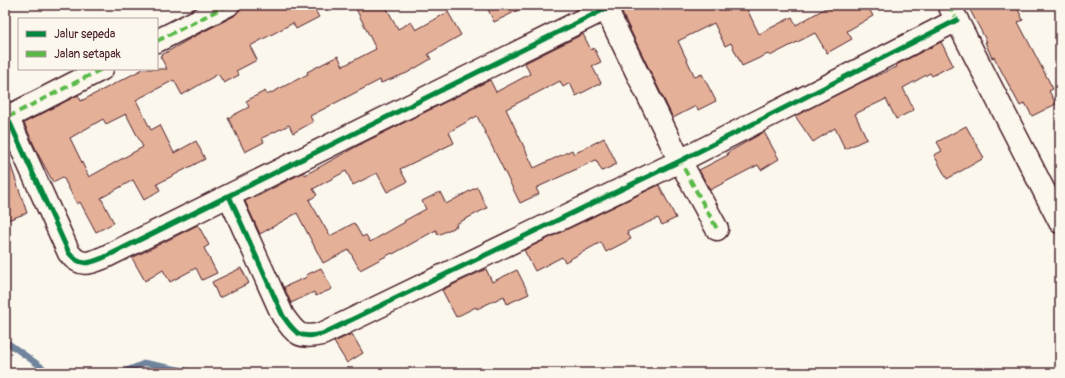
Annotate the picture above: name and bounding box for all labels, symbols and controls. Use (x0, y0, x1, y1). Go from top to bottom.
legend (18, 18, 158, 70)
text: Jalur sepeda (54, 27, 116, 42)
text: Jalan setapak (54, 47, 121, 62)

